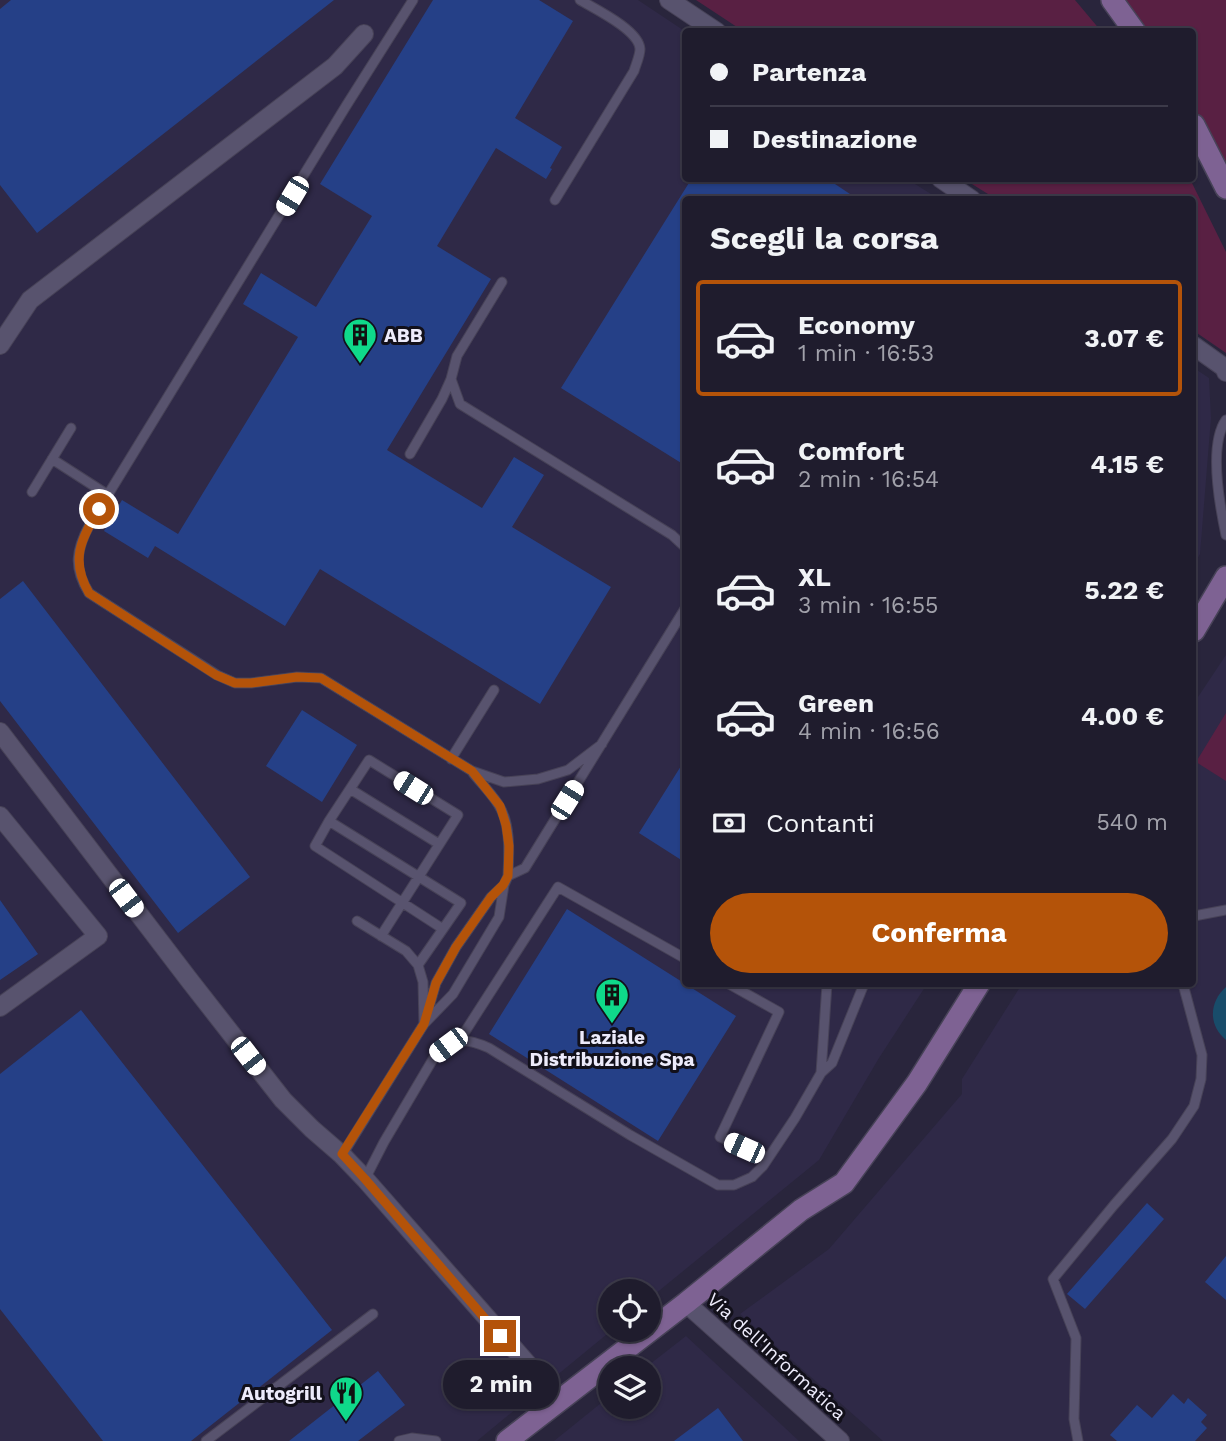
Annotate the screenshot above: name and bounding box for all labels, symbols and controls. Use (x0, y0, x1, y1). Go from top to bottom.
text: Partenza (752, 57, 866, 87)
text: Destinazione (752, 124, 917, 154)
car (273, 173, 312, 219)
text: Scegli la corsa (710, 219, 939, 257)
icon: car (714, 307, 777, 370)
text: Economy (798, 310, 915, 340)
building icon: ABB (341, 316, 379, 365)
text: 3.07 € (1084, 323, 1164, 353)
place label: ABB (384, 324, 423, 347)
text: 1 min · 16:53 (798, 340, 934, 367)
icon: car (714, 433, 777, 496)
text: Comfort (798, 436, 904, 466)
text: 4.15 € (1090, 449, 1164, 479)
text: 2 min · 16:54 (798, 466, 939, 493)
route start (83, 493, 115, 525)
icon: car (714, 559, 777, 622)
text: XL (798, 562, 831, 592)
text: 5.22 € (1085, 575, 1164, 605)
text: 3 min · 16:55 (798, 592, 938, 619)
icon: car (714, 685, 777, 748)
text: Green (798, 688, 874, 718)
text: 4.00 € (1081, 701, 1164, 731)
text: 4 min · 16:56 (798, 718, 940, 745)
car (390, 768, 437, 808)
car (547, 777, 588, 823)
icon: cash (710, 804, 748, 842)
text: Contanti (766, 808, 875, 838)
text: 540 m (1096, 809, 1168, 836)
car (105, 875, 148, 921)
button: Conferma (710, 893, 1168, 973)
building icon: Laziale Distribuzione Spa (593, 976, 631, 1025)
car (425, 1024, 472, 1066)
place label: Laziale Distribuzione Spa (530, 1026, 694, 1071)
car (227, 1033, 270, 1079)
car (721, 1130, 768, 1166)
map controls (598, 1279, 661, 1419)
button: locate (598, 1279, 661, 1342)
street label: Via dell'Informatica (702, 1288, 851, 1425)
route end (484, 1320, 516, 1352)
button: layers (598, 1356, 661, 1419)
callout: 2 min (442, 1360, 558, 1410)
text: 2 min (470, 1371, 532, 1398)
restaurant icon: Autogrill (327, 1374, 365, 1423)
place label: Autogrill (241, 1382, 323, 1405)

